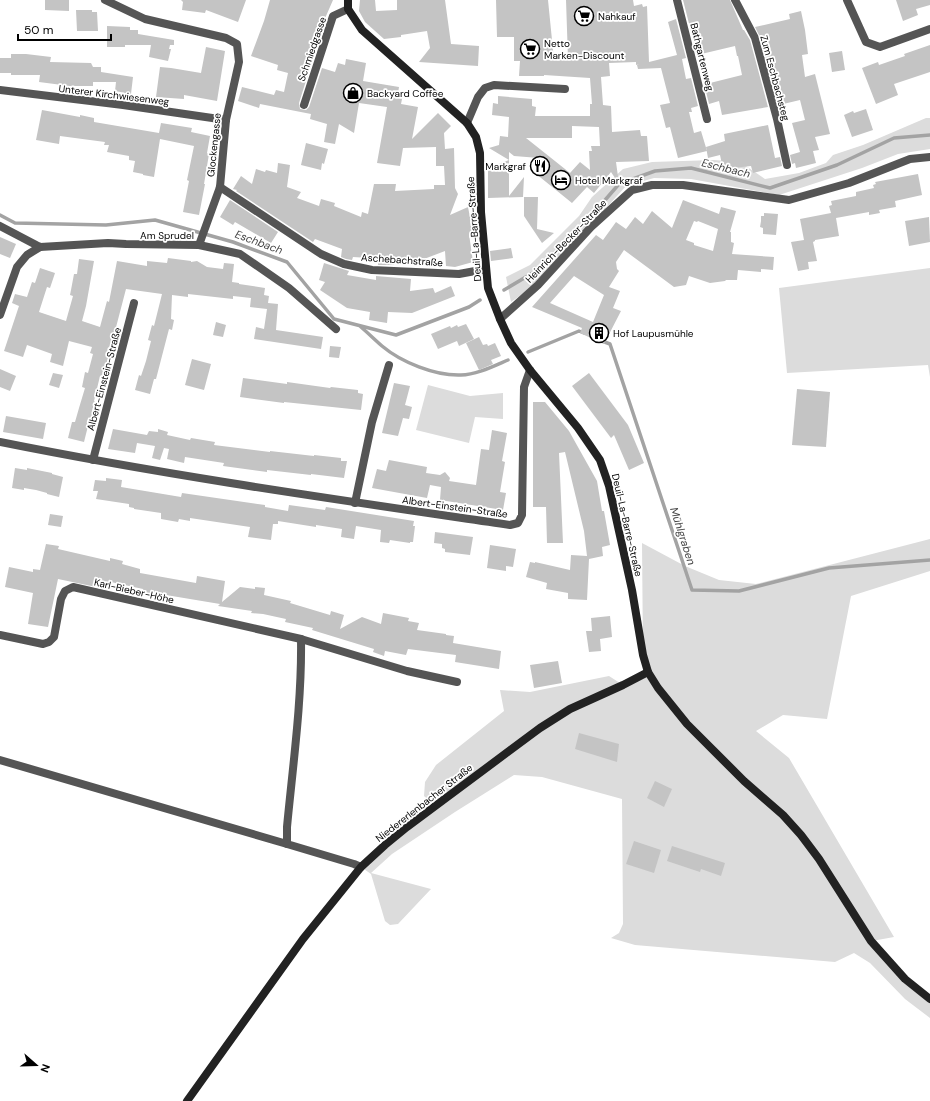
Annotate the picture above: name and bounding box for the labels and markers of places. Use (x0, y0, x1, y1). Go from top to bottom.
supermarket icon: Nahkauf (573, 5, 595, 27)
place label: Nahkauf (598, 10, 636, 23)
place label: Netto Marken-Discount (544, 37, 624, 62)
supermarket icon: Netto Marken-Discount (519, 38, 541, 60)
shop icon: Backyard Coffee (342, 82, 364, 104)
place label: Backyard Coffee (367, 87, 444, 100)
restaurant icon: Markgraf (529, 155, 551, 177)
place label: Markgraf (485, 160, 527, 173)
hotel icon: Hotel Markgraf (550, 169, 572, 191)
place label: Hotel Markgraf (575, 174, 643, 187)
building icon: Hof Laupusmühle (588, 322, 610, 344)
place label: Hof Laupusmühle (613, 327, 694, 340)

